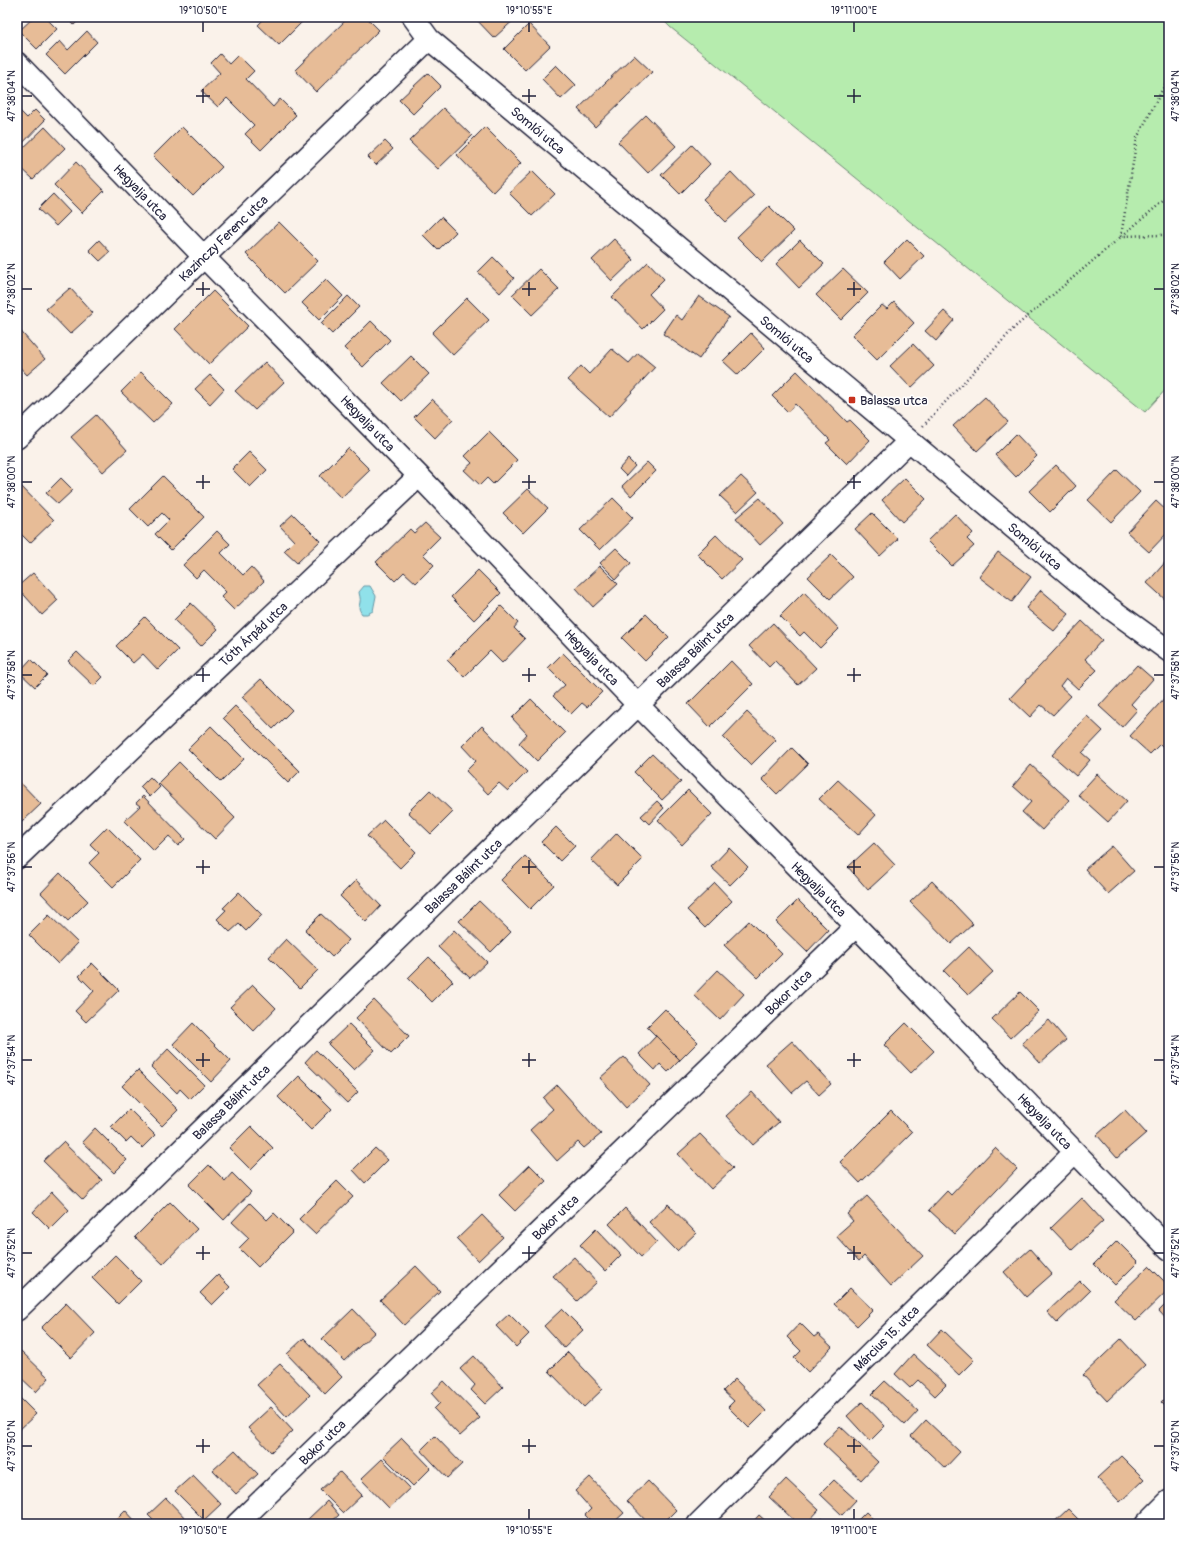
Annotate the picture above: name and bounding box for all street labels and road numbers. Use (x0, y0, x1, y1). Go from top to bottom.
street label: Somlói utca (507, 104, 568, 158)
street label: Hegyalja utca (110, 161, 171, 224)
street label: Kazinczy Ferenc utca (176, 192, 272, 285)
street label: Somlói utca (756, 313, 817, 367)
street label: Hegyalja utca (337, 392, 398, 455)
street label: Somlói utca (1004, 520, 1065, 574)
street label: Tóth Árpád utca (216, 599, 291, 670)
street label: Balassa Bálint utca (654, 610, 738, 692)
street label: Hegyalja utca (561, 626, 622, 689)
street label: Balassa Bálint utca (422, 836, 506, 918)
street label: Hegyalja utca (787, 859, 849, 921)
street label: Bokor utca (762, 967, 815, 1019)
street label: Balassa Bálint utca (190, 1062, 274, 1144)
street label: Hegyalja utca (1014, 1090, 1075, 1153)
street label: Bokor utca (529, 1192, 582, 1244)
street label: Március 15. utca (851, 1303, 923, 1375)
street label: Bokor utca (296, 1417, 349, 1469)

